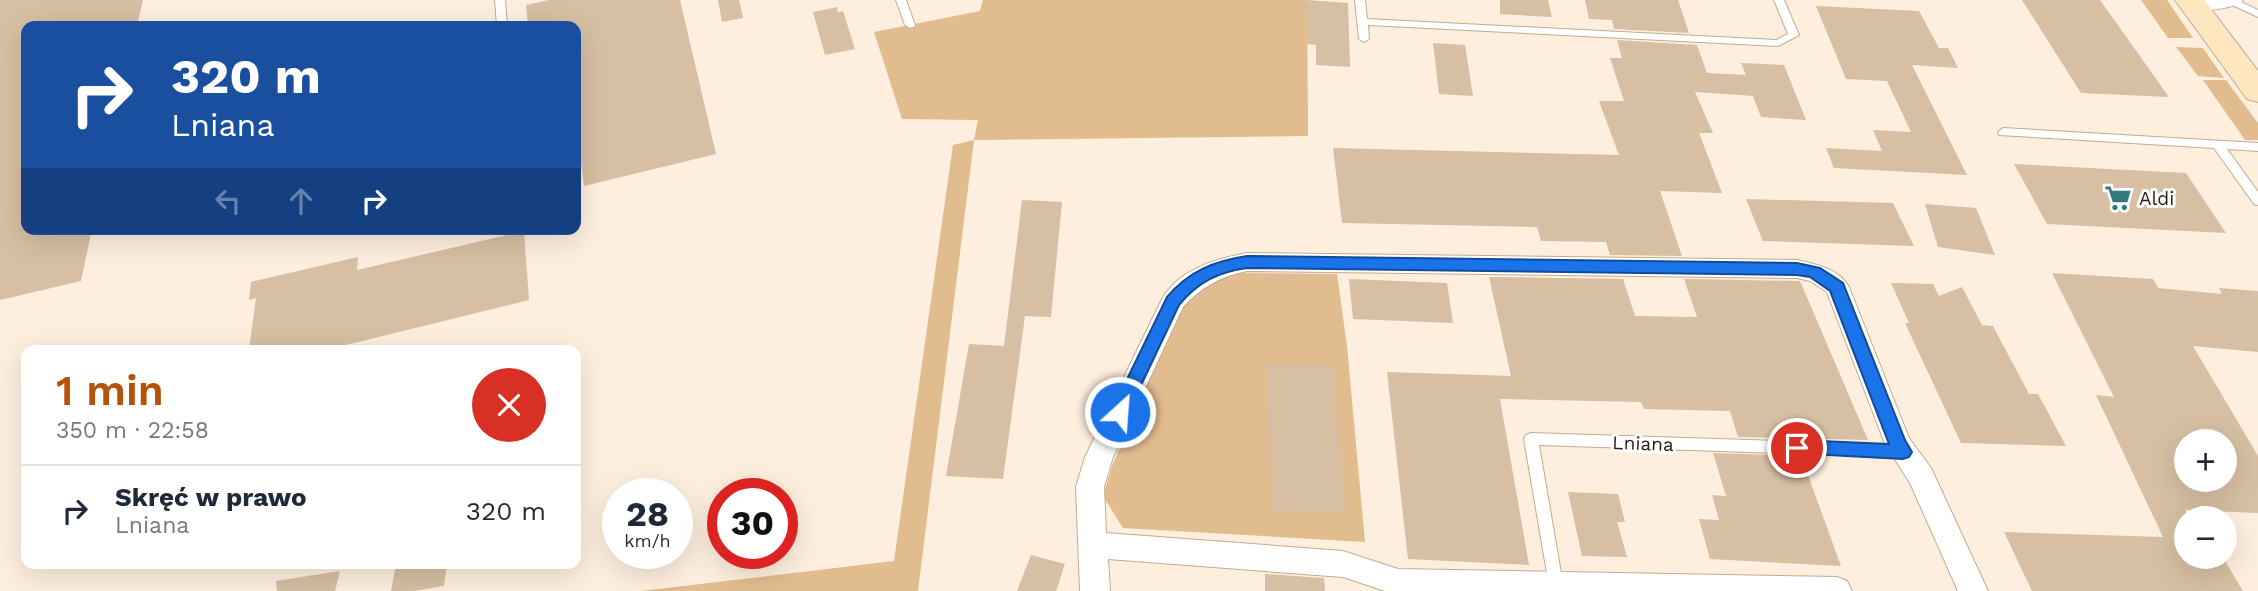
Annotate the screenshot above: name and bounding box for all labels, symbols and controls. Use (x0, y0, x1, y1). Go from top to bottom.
text: 320 m (171, 47, 321, 105)
icon: right (56, 49, 147, 140)
text: Lniana (171, 106, 275, 144)
icon: left (209, 182, 247, 220)
icon: ahead (282, 182, 320, 220)
icon: right (355, 182, 393, 220)
supermarket icon: Aldi (2103, 183, 2133, 213)
place label: Aldi (2139, 187, 2174, 210)
text: 1 min (56, 366, 164, 415)
button: close (472, 368, 546, 442)
position arrow (1083, 375, 1157, 449)
text: 350 m · 22:58 (56, 417, 209, 444)
pin (1767, 418, 1827, 478)
icon: arrive (1778, 429, 1816, 467)
map controls (2174, 429, 2237, 569)
button: + (2174, 429, 2237, 492)
street label: Lniana (1612, 431, 1674, 456)
speed limit sign: 30 (707, 478, 798, 569)
text: Skręć w prawo (115, 482, 307, 512)
icon: right (56, 492, 94, 530)
text: 28 (626, 493, 669, 535)
text: 320 m (466, 496, 546, 526)
button: − (2174, 506, 2237, 569)
text: Lniana (115, 512, 189, 539)
text: km/h (624, 530, 671, 551)

